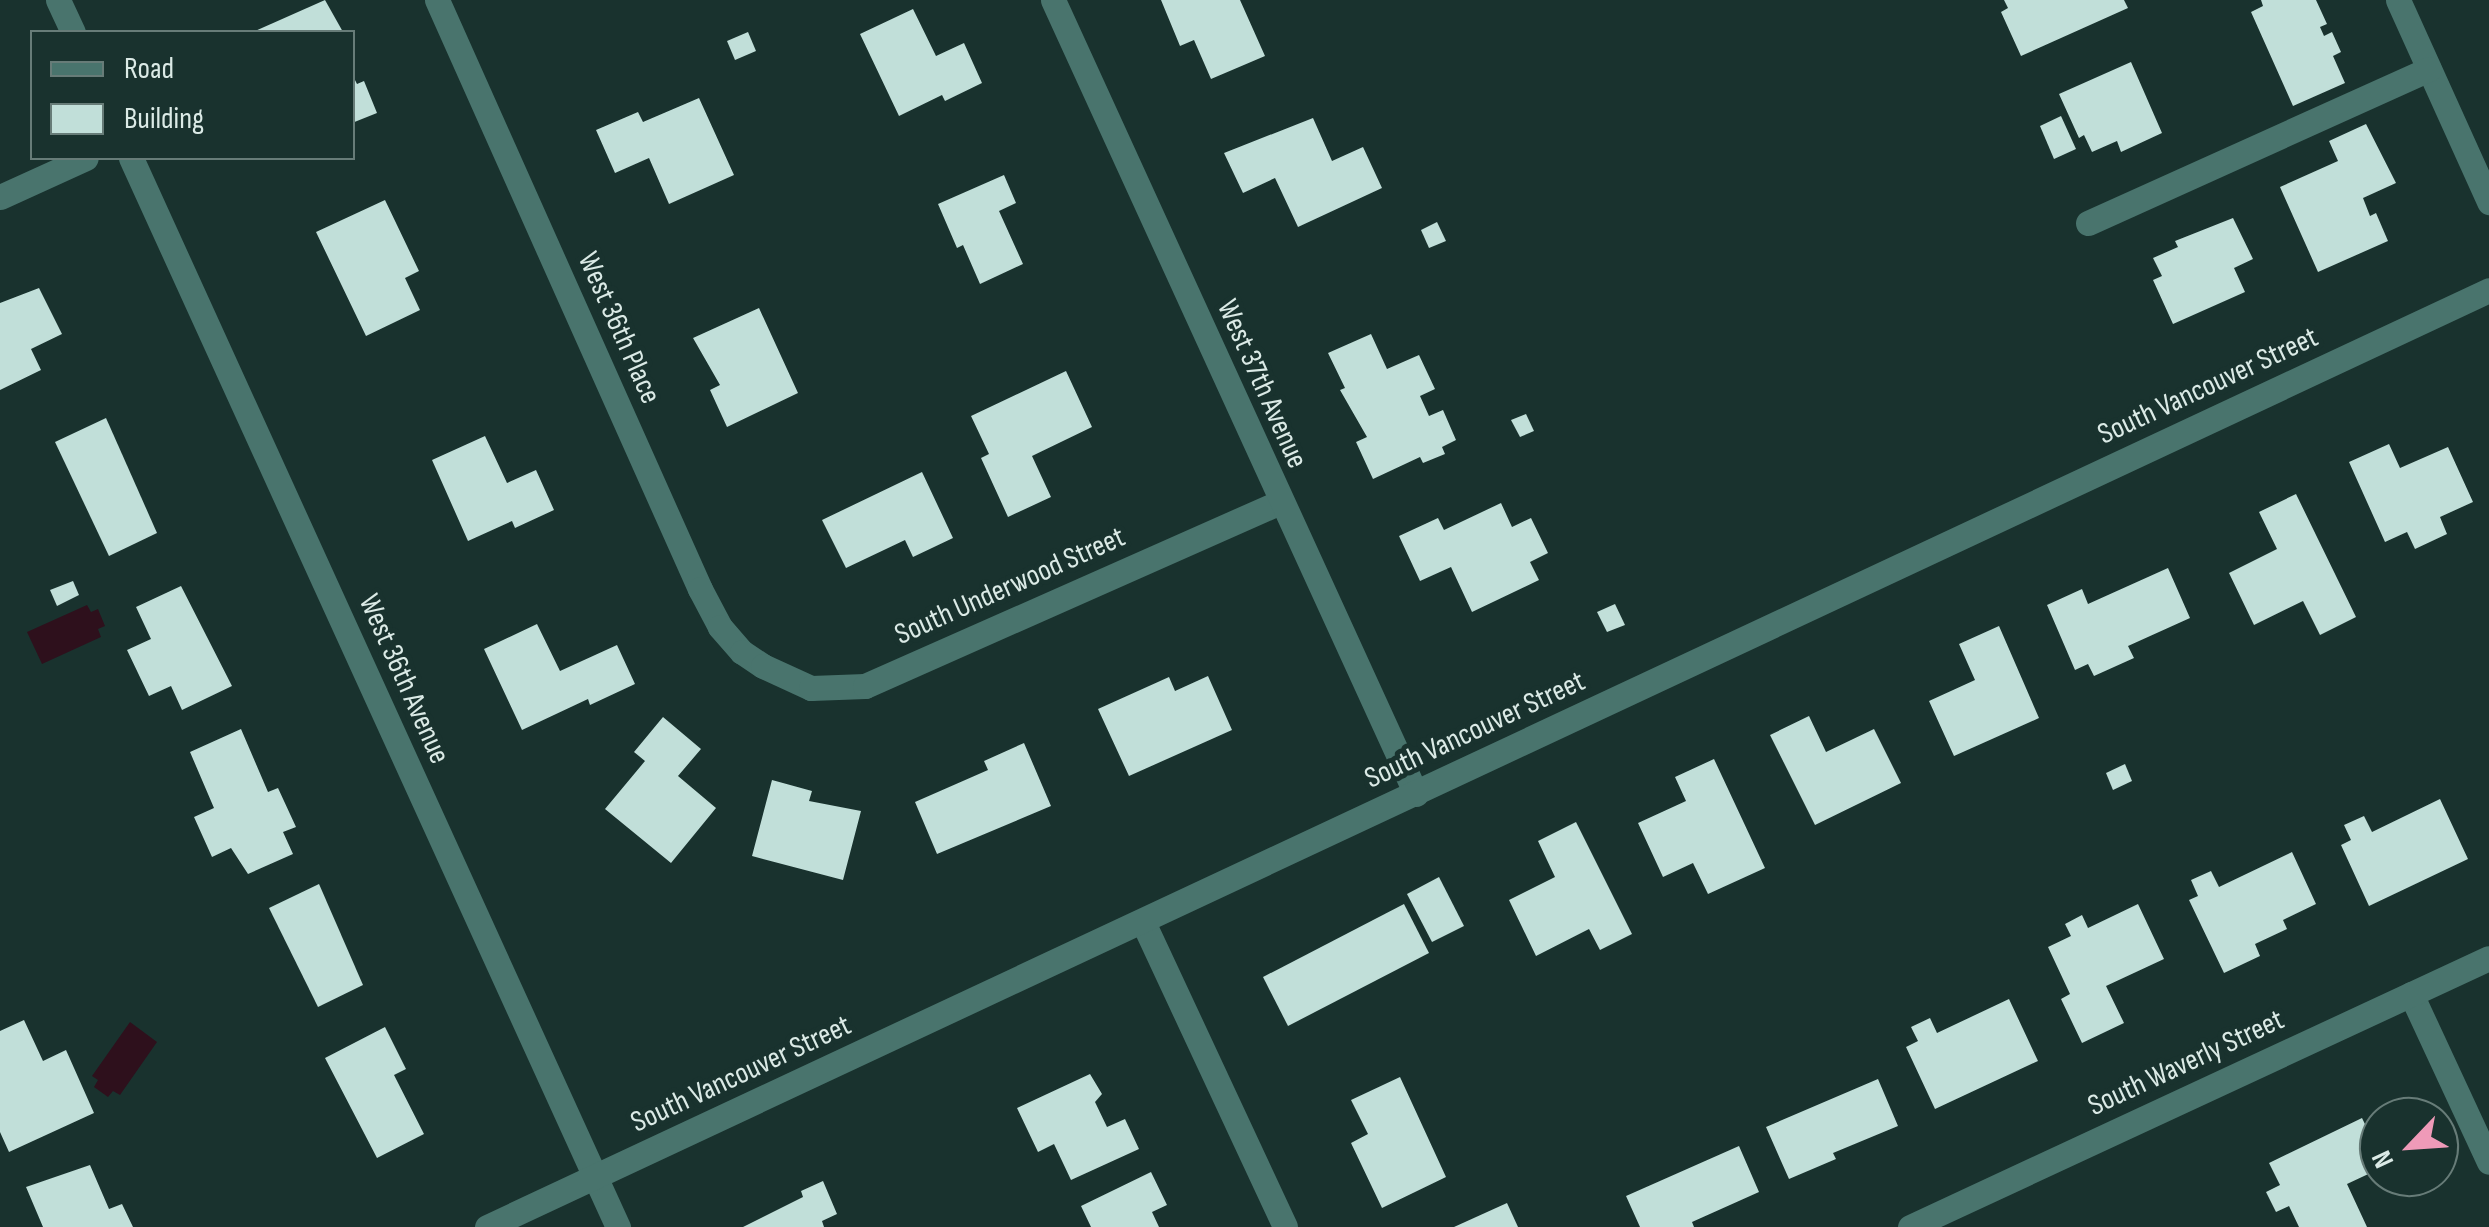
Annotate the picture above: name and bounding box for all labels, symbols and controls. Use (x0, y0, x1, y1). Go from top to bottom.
legend (30, 30, 355, 160)
text: Road (124, 51, 174, 87)
text: Building (124, 101, 204, 137)
street label: West 36th Place (570, 247, 668, 409)
street label: West 37th Avenue (1209, 294, 1315, 474)
street label: South Vancouver Street (2092, 319, 2324, 453)
street label: South Underwood Street (889, 519, 1131, 653)
street label: West 36th Avenue (351, 589, 457, 769)
street label: South Vancouver Street (1359, 663, 1591, 797)
street label: South Waverly Street (2082, 1002, 2290, 1124)
street label: South Vancouver Street (625, 1007, 857, 1141)
north arrow (2359, 1097, 2459, 1197)
text: N (2365, 1145, 2401, 1173)

